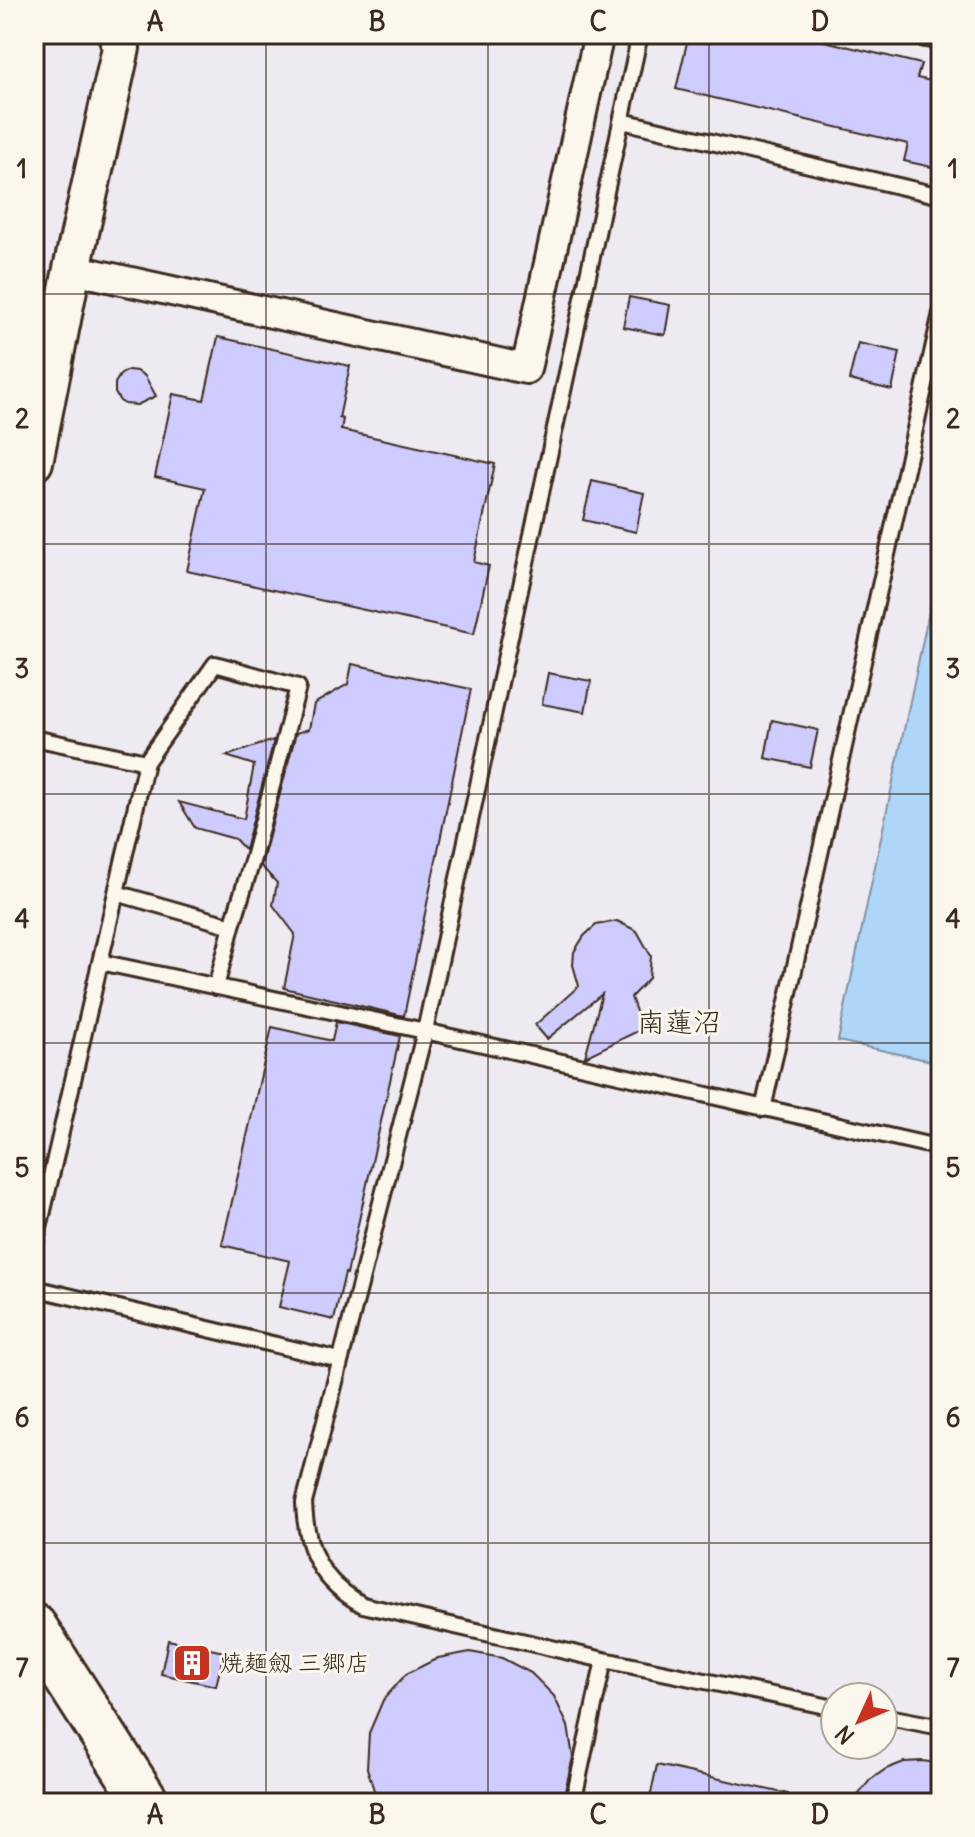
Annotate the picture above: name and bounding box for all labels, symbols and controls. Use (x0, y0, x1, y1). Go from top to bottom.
text: A (147, 5, 164, 38)
text: B (368, 5, 386, 38)
text: C (589, 5, 607, 38)
text: D (811, 5, 829, 38)
text: 1 (17, 152, 27, 185)
text: 1 (948, 152, 958, 185)
text: 2 (15, 402, 29, 435)
text: 2 (946, 402, 960, 435)
text: 3 (15, 652, 29, 685)
text: 3 (946, 652, 960, 685)
text: 4 (14, 902, 30, 935)
text: 4 (945, 902, 961, 935)
district label: 南蓮沼 (637, 1004, 721, 1040)
text: 5 (15, 1151, 30, 1184)
text: 5 (946, 1151, 961, 1184)
text: 6 (14, 1401, 30, 1434)
text: 6 (945, 1401, 961, 1434)
building icon: 焼麺劔 三郷店 (171, 1642, 213, 1684)
place label: 焼麺劔 三郷店 (220, 1647, 370, 1677)
text: 7 (16, 1651, 29, 1684)
text: 7 (947, 1651, 960, 1684)
north arrow (819, 1681, 899, 1761)
text: N (829, 1720, 860, 1750)
text: A (147, 1798, 164, 1831)
text: B (368, 1798, 386, 1831)
text: C (589, 1798, 607, 1831)
text: D (811, 1798, 829, 1831)

